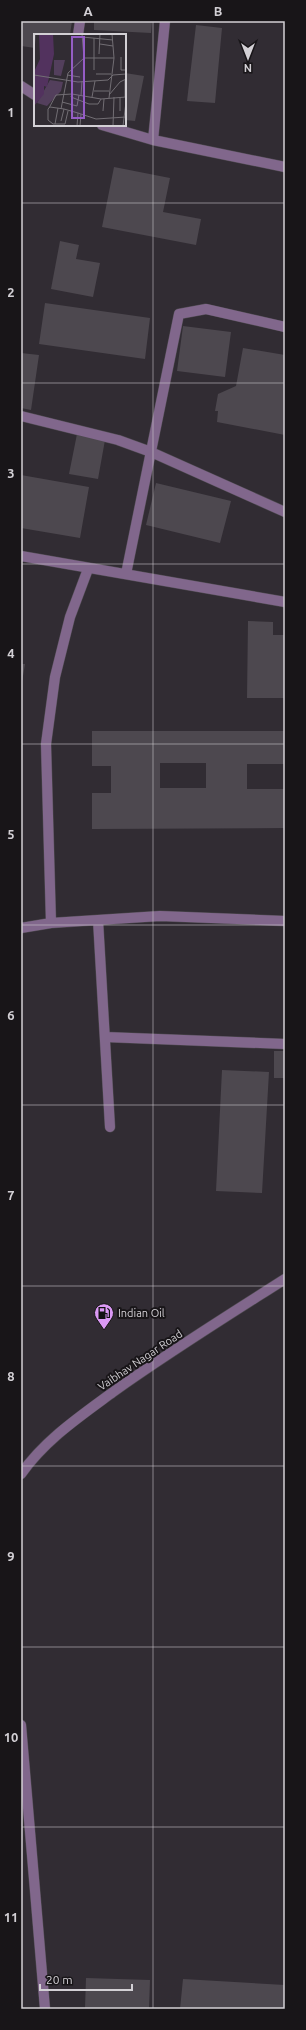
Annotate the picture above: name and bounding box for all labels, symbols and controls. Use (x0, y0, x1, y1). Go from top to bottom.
text: A (83, 4, 93, 18)
text: B (214, 4, 223, 18)
inset map (34, 34, 126, 126)
north arrow (228, 38, 268, 78)
text: N (244, 62, 252, 74)
text: 1 (7, 105, 15, 119)
text: 2 (7, 285, 15, 299)
text: 3 (7, 466, 15, 480)
text: 4 (7, 646, 15, 660)
text: 5 (7, 827, 15, 841)
text: 6 (7, 1008, 15, 1022)
text: 7 (7, 1188, 15, 1202)
fuel station icon: Indian Oil (93, 1302, 115, 1330)
place label: Indian Oil (118, 1307, 165, 1319)
street label: Vaibhav Nagar Road (96, 1327, 184, 1393)
text: 8 (7, 1369, 15, 1383)
text: 9 (7, 1549, 15, 1563)
text: 10 (4, 1730, 18, 1744)
text: 11 (4, 1910, 18, 1924)
scale bar (40, 1966, 132, 1992)
text: 20 m (46, 1973, 73, 1986)

